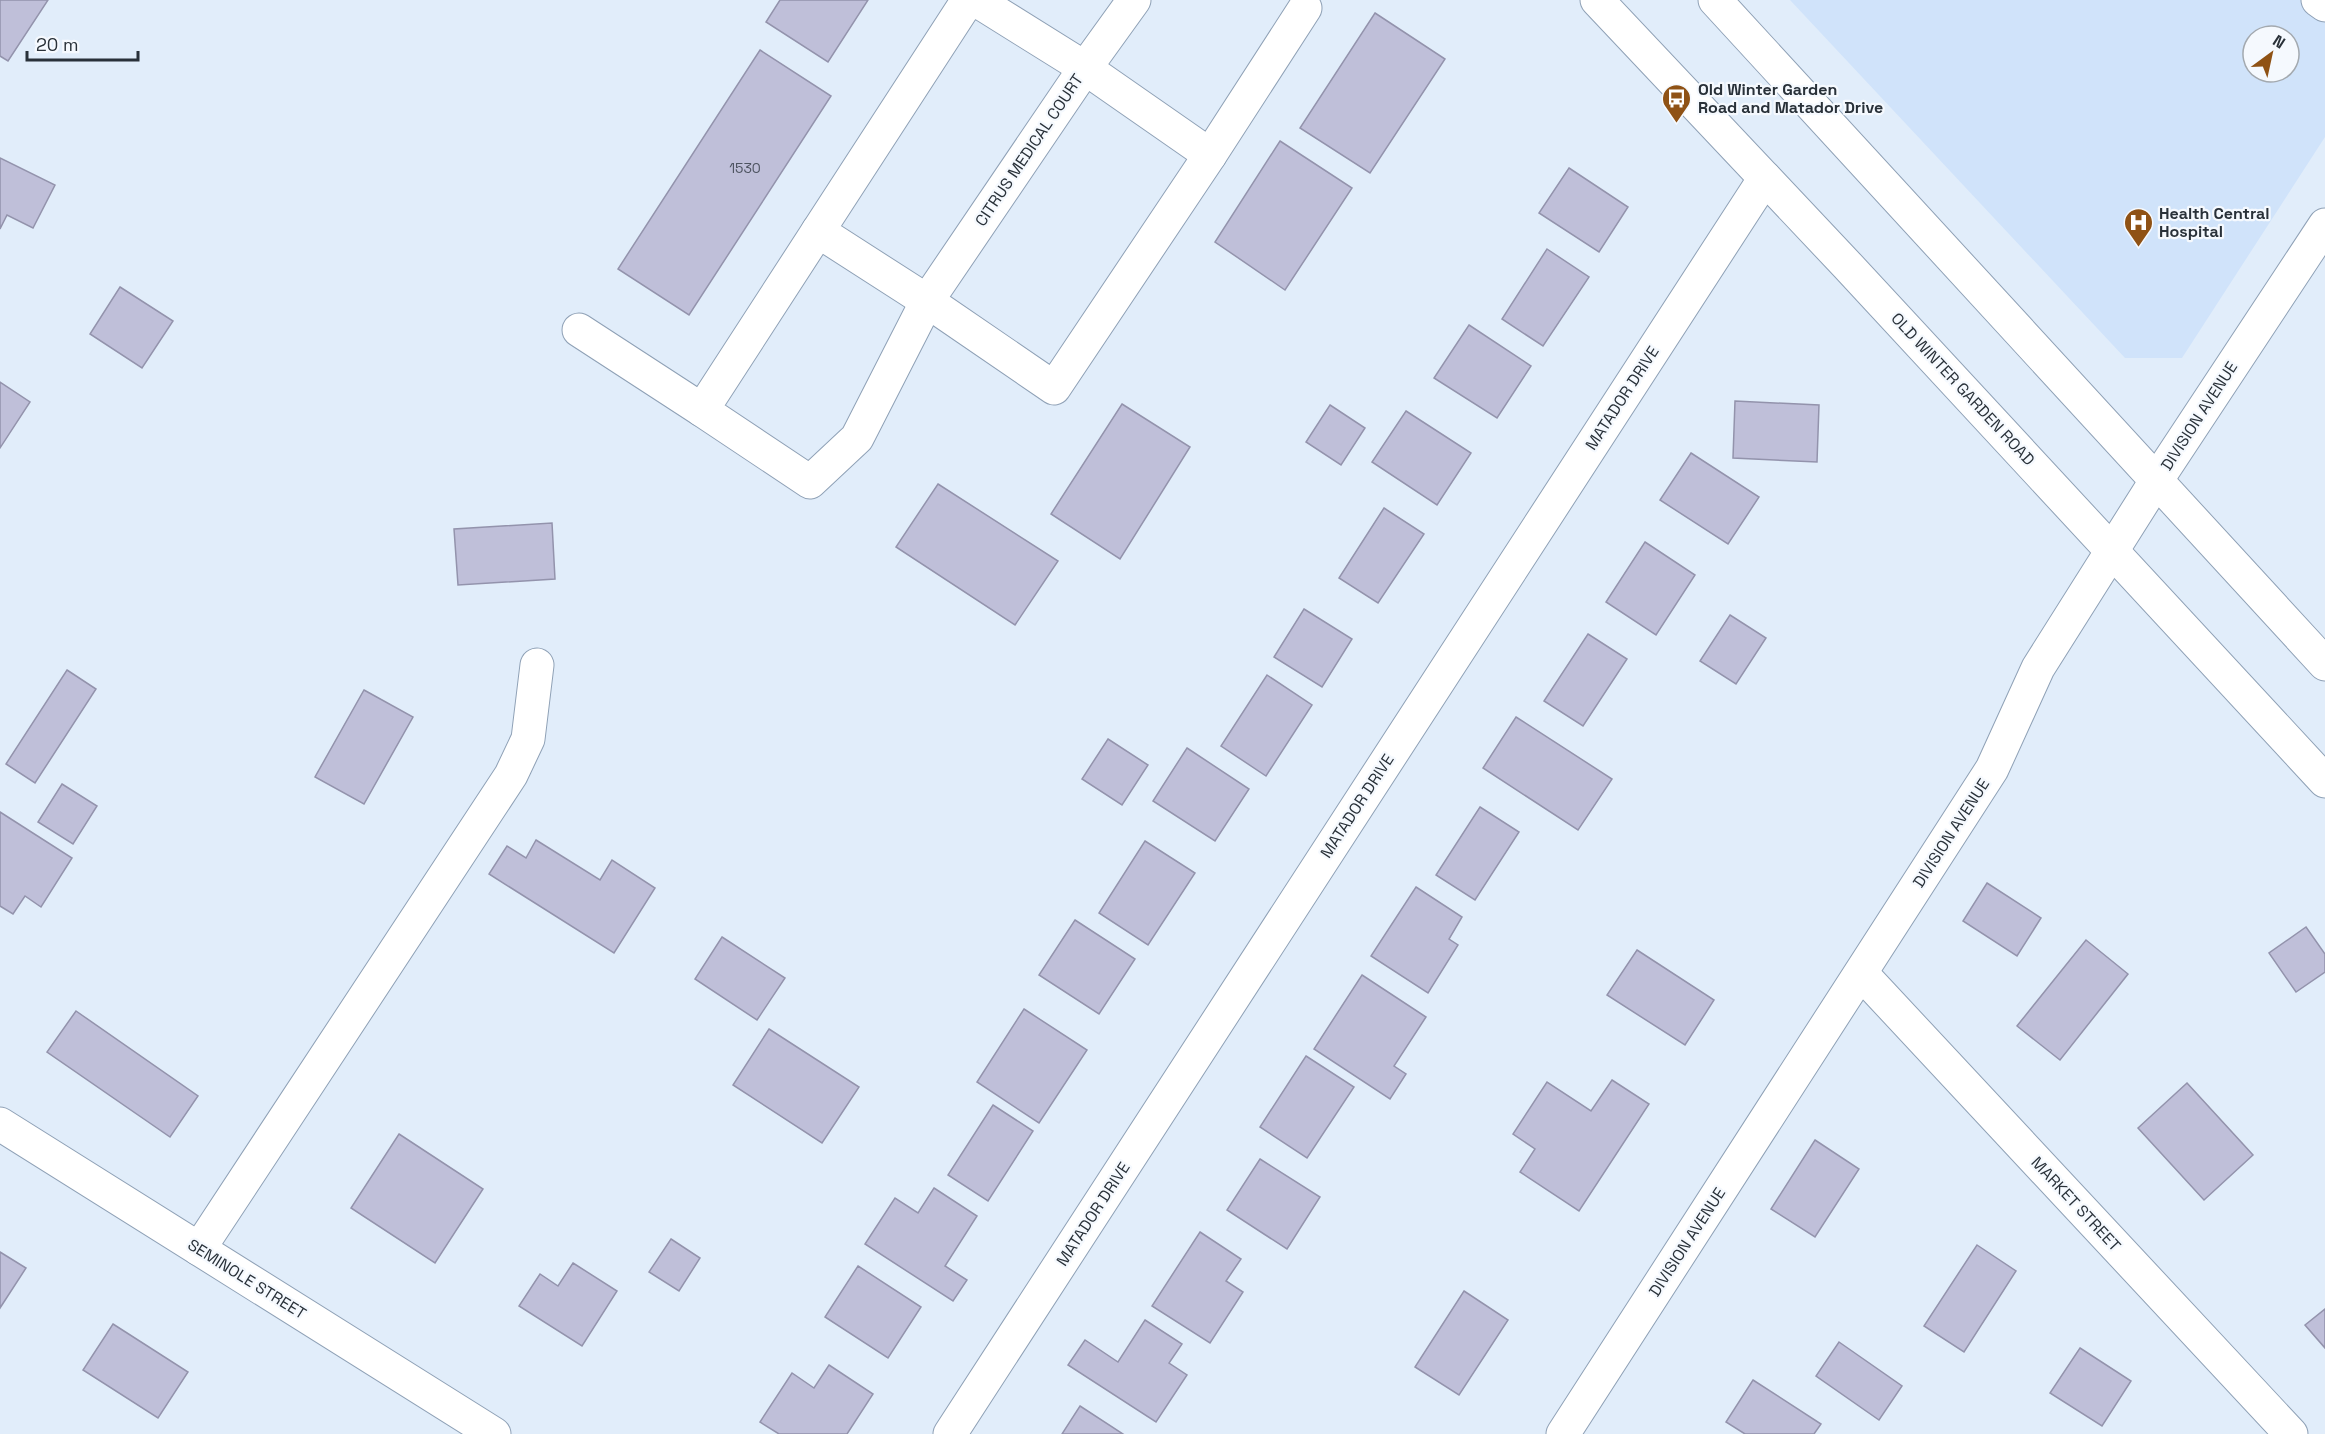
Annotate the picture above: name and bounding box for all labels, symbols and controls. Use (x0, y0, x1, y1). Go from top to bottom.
scale bar (27, 24, 138, 62)
north arrow (2241, 24, 2301, 84)
text: N (2269, 30, 2289, 54)
text: 20 m (36, 33, 79, 56)
street label: CITRUS MEDICAL COURT (970, 70, 1088, 230)
place label: Old Winter Garden Road and Matador Drive (1698, 79, 1883, 118)
bus stop icon: Old Winter Garden Road and Matador Drive (1661, 82, 1693, 124)
house number: 1530 (729, 159, 761, 177)
place label: Health Central Hospital (2159, 203, 2270, 242)
hospital icon: Health Central Hospital (2122, 206, 2154, 248)
street label: OLD WINTER GARDEN ROAD (1887, 308, 2039, 470)
street label: MATADOR DRIVE (1581, 342, 1663, 454)
street label: DIVISION AVENUE (2156, 358, 2242, 474)
street label: MATADOR DRIVE (1316, 750, 1398, 862)
street label: DIVISION AVENUE (1908, 775, 1994, 891)
street label: MARKET STREET (2027, 1152, 2125, 1256)
street label: MATADOR DRIVE (1052, 1158, 1134, 1270)
street label: DIVISION AVENUE (1644, 1184, 1730, 1300)
street label: SEMINOLE STREET (184, 1234, 310, 1324)

